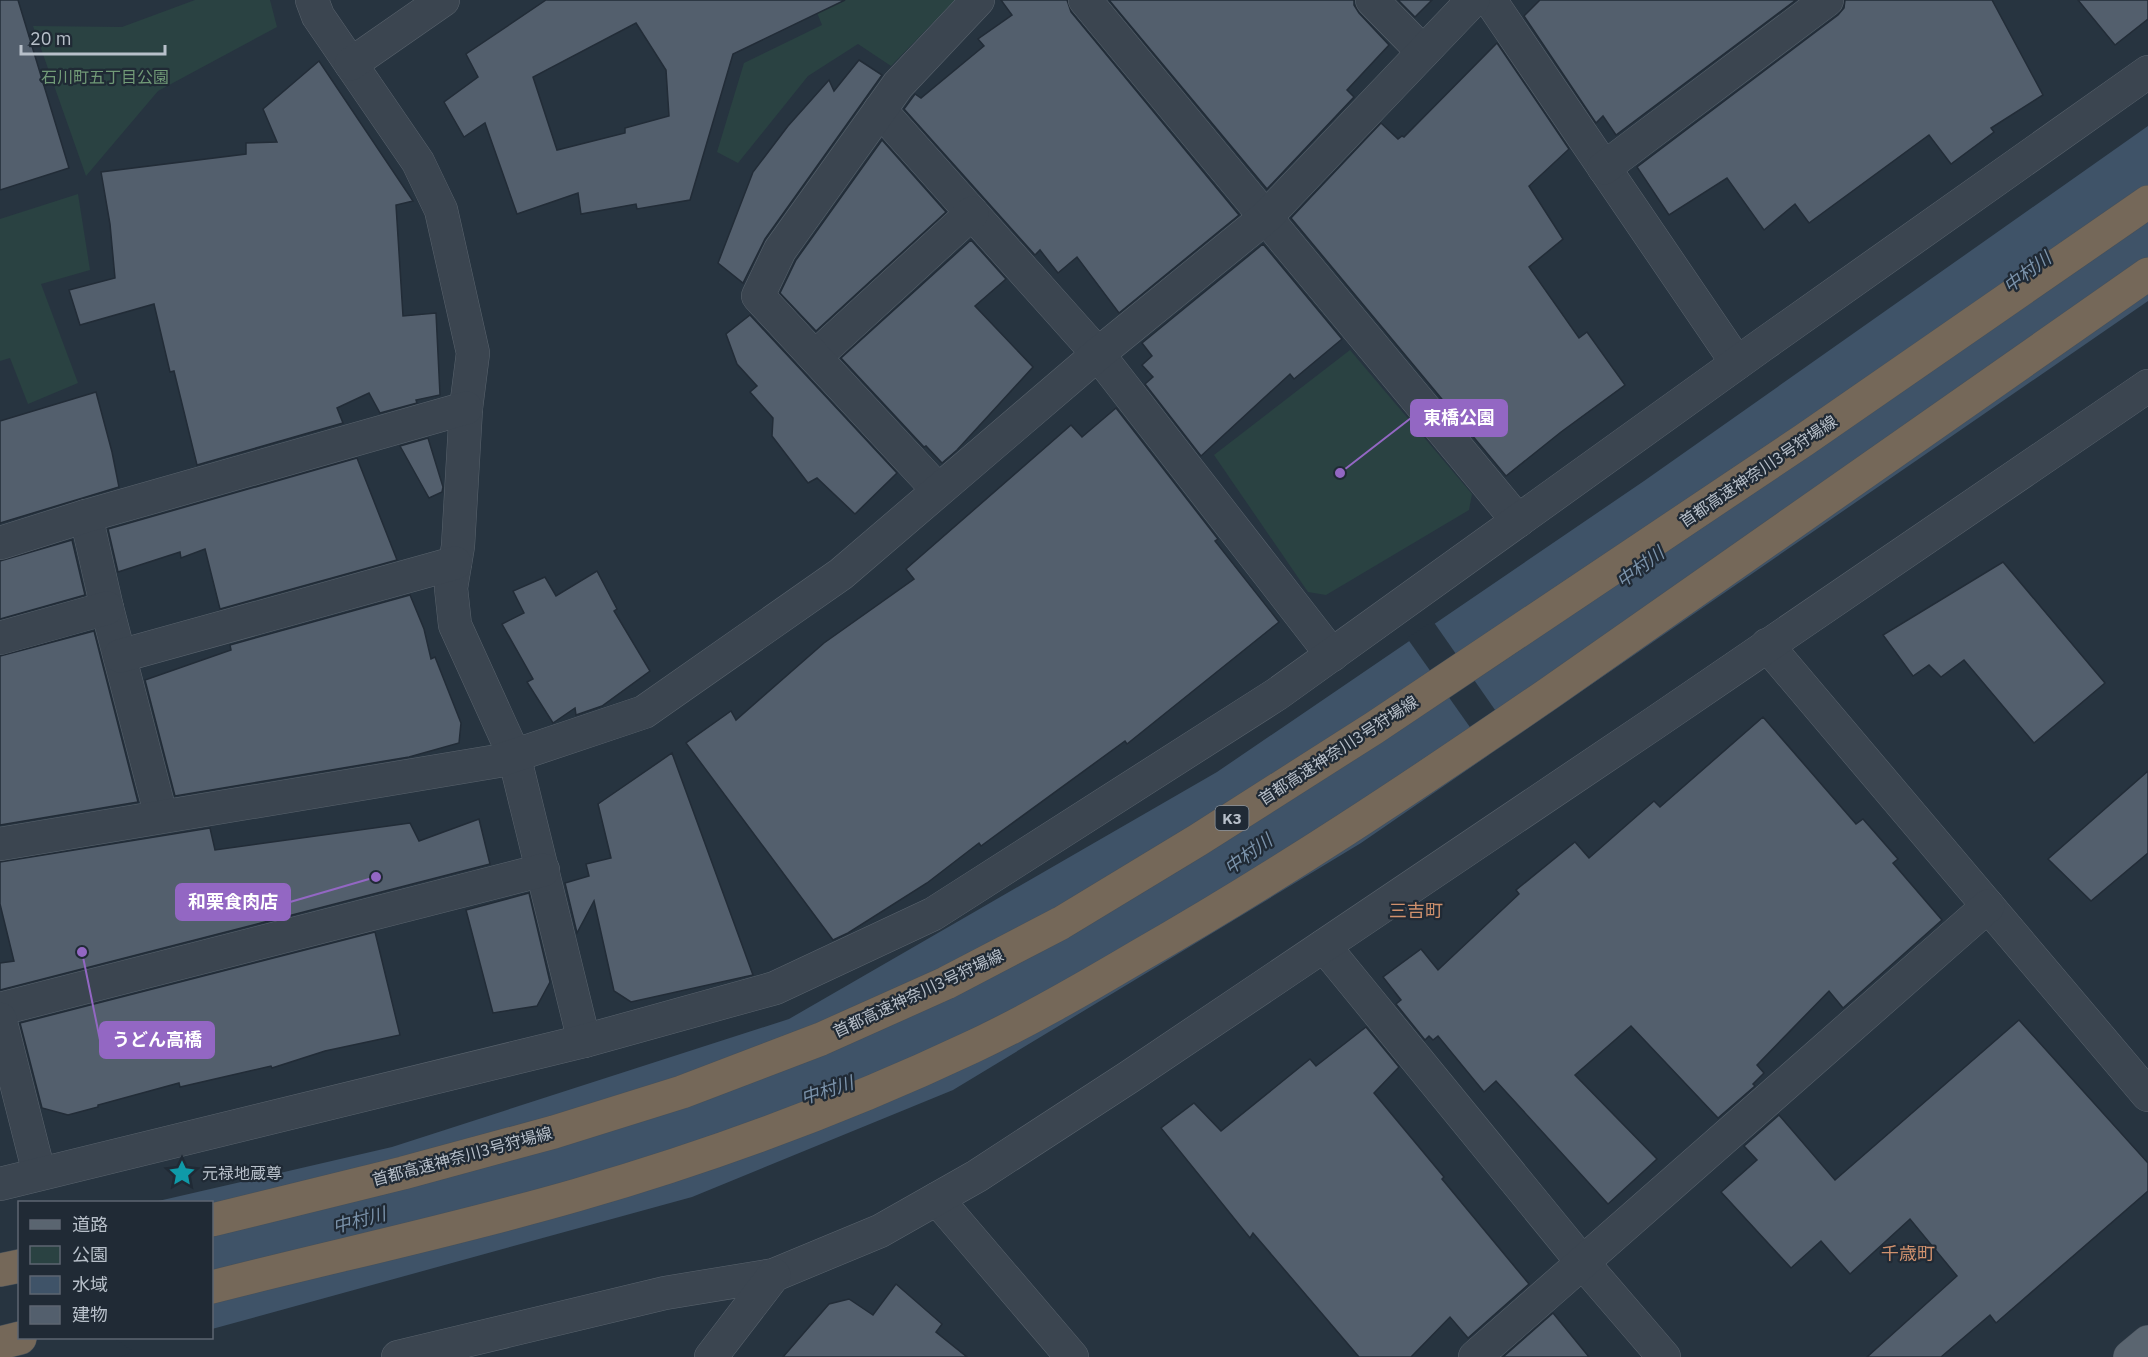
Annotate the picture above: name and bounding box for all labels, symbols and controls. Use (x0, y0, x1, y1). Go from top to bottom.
scale bar (21, 18, 165, 56)
text: 20 m (30, 27, 72, 50)
park label: 石川町五丁目公園 (41, 67, 169, 87)
water label: 中村川 (1999, 245, 2057, 297)
callout: 東橋公園 (1411, 400, 1507, 436)
text: 東橋公園 (1423, 406, 1495, 429)
street label: 首都高速神奈川3号狩場線 (1675, 411, 1841, 531)
water label: 中村川 (1612, 540, 1670, 592)
street label: 首都高速神奈川3号狩場線 (1255, 691, 1421, 809)
road number: K3 (1216, 806, 1248, 830)
water label: 中村川 (1219, 828, 1278, 879)
callout: 和栗食肉店 (176, 884, 290, 920)
text: 和栗食肉店 (188, 890, 278, 913)
district label: 三吉町 (1389, 899, 1443, 922)
street label: 首都高速神奈川3号狩場線 (830, 945, 1006, 1041)
callout: うどん高橋 (100, 1022, 214, 1058)
text: うどん高橋 (112, 1028, 202, 1051)
water label: 中村川 (798, 1070, 858, 1109)
street label: 首都高速神奈川3号狩場線 (370, 1122, 554, 1190)
place icon: 元禄地蔵尊 (167, 1158, 197, 1188)
place label: 元禄地蔵尊 (202, 1163, 282, 1183)
legend (18, 1201, 213, 1339)
water label: 中村川 (330, 1201, 390, 1238)
text: 道路 (72, 1213, 108, 1236)
district label: 千歳町 (1881, 1242, 1935, 1265)
text: 公園 (72, 1243, 108, 1266)
text: 水域 (72, 1273, 108, 1296)
text: 建物 (72, 1303, 108, 1326)

